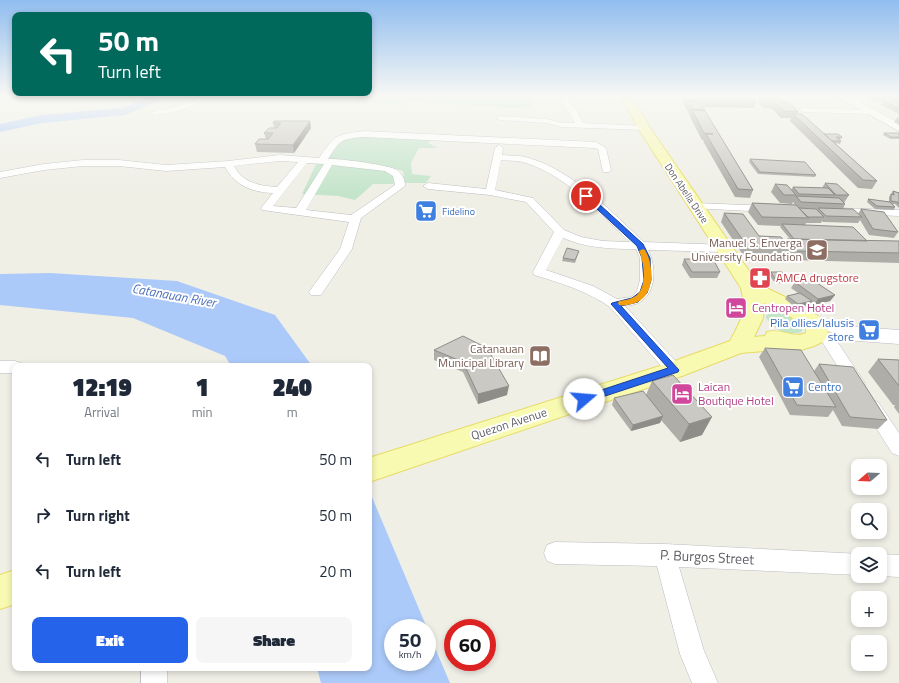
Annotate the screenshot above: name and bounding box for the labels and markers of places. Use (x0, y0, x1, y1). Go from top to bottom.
pin (569, 179, 603, 213)
supermarket icon: Fidelino (413, 198, 439, 224)
place label: Fidelino (442, 204, 475, 219)
place label: Manuel S. Enverga University Foundation (691, 233, 802, 266)
school or university icon: Manuel S. Enverga University Foundation (804, 237, 830, 263)
pharmacy icon: AMCA drugstore (747, 265, 773, 291)
place label: AMCA drugstore (776, 268, 859, 287)
hotel icon: Centropen Hotel (723, 295, 749, 321)
place label: Centropen Hotel (752, 298, 834, 317)
place label: Pila ollies/lalusis store (770, 313, 854, 346)
supermarket icon: Pila ollies/lalusis store (856, 317, 882, 343)
place label: Catanauan Municipal Library (438, 339, 524, 372)
library icon: Catanauan Municipal Library (527, 343, 553, 369)
supermarket icon: Centro (780, 374, 806, 400)
place label: Laican Boutique Hotel (698, 377, 774, 410)
place label: Centro (808, 377, 841, 396)
hotel icon: Laican Boutique Hotel (669, 381, 695, 407)

